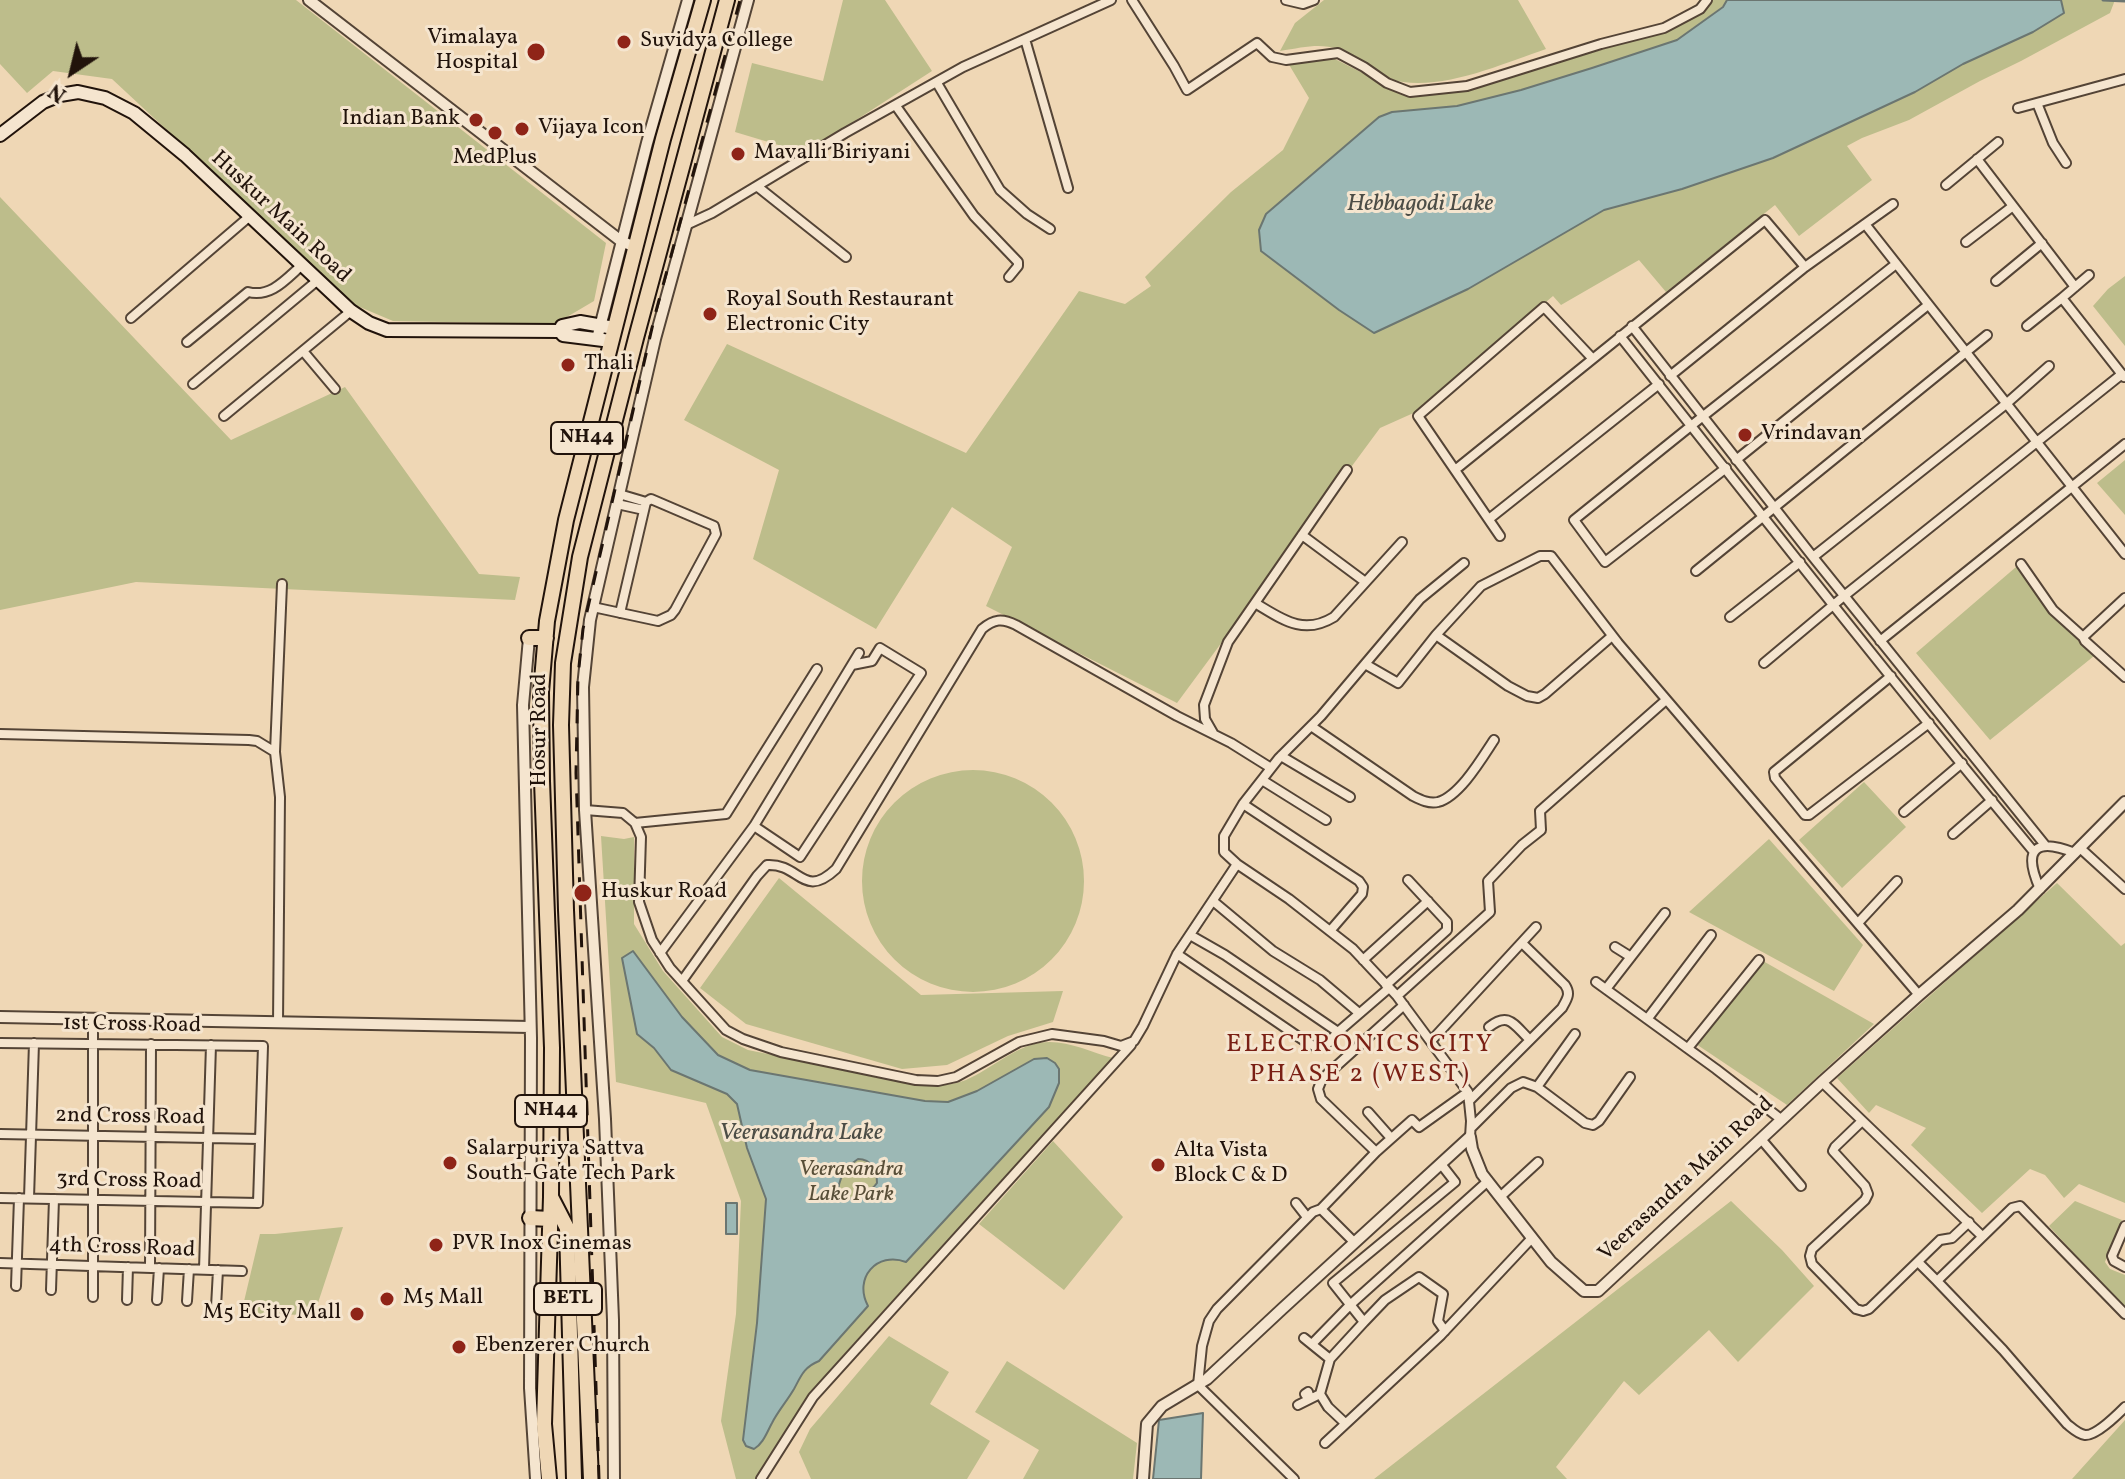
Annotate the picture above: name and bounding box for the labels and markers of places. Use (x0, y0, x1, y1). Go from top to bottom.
place label: Vimalaya Hospital (427, 26, 518, 78)
place label: Suvidya College (640, 29, 793, 55)
marker: Suvidya College (615, 33, 633, 51)
marker: Vimalaya Hospital (525, 41, 547, 63)
place label: Indian Bank (342, 107, 460, 133)
marker: Indian Bank (467, 111, 485, 129)
place label: Vijaya Icon (538, 116, 645, 142)
marker: Vijaya Icon (513, 120, 531, 138)
marker: MedPlus (486, 124, 504, 142)
place label: Mavalli Biriyani (754, 141, 910, 167)
marker: Mavalli Biriyani (729, 145, 747, 163)
place label: MedPlus (453, 146, 537, 172)
place label: Royal South Restaurant Electronic City (726, 288, 954, 340)
marker: Royal South Restaurant Electronic City (701, 305, 719, 323)
place label: Thali (584, 352, 634, 378)
marker: Thali (559, 356, 577, 374)
place label: Vrindavan (1761, 422, 1862, 448)
marker: Vrindavan (1736, 426, 1754, 444)
place label: Huskur Road (601, 880, 727, 906)
marker: Huskur Road (572, 882, 594, 904)
place label: Salarpuriya Sattva South-Gate Tech Park (466, 1137, 675, 1188)
place label: Alta Vista Block C & D (1174, 1139, 1287, 1190)
marker: Salarpuriya Sattva South-Gate Tech Park (441, 1154, 459, 1172)
marker: Alta Vista Block C & D (1149, 1156, 1167, 1174)
place label: PVR Inox Cinemas (452, 1232, 632, 1258)
marker: PVR Inox Cinemas (427, 1236, 445, 1254)
place label: M5 Mall (403, 1286, 483, 1312)
marker: M5 Mall (378, 1290, 396, 1308)
place label: M5 ECity Mall (203, 1301, 341, 1327)
marker: M5 ECity Mall (348, 1305, 366, 1323)
place label: Ebenzerer Church (475, 1334, 650, 1360)
marker: Ebenzerer Church (450, 1338, 468, 1356)

